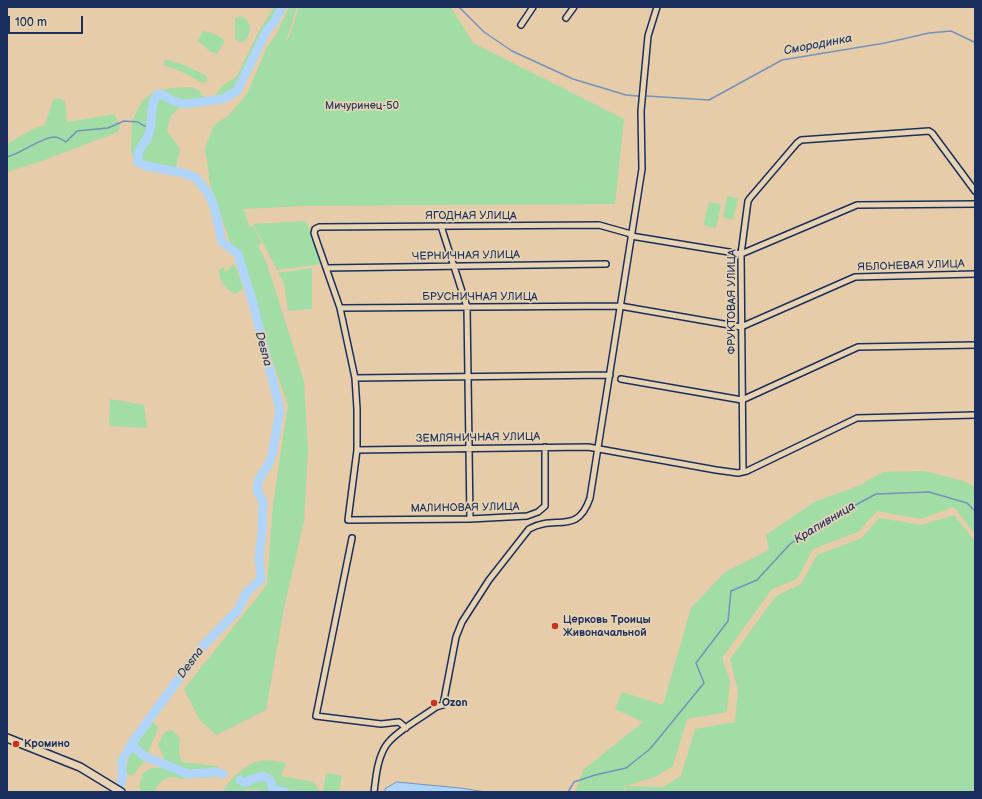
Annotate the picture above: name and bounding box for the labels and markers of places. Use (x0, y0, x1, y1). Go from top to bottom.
place label: Церковь Троицы Живоначальной (563, 613, 651, 639)
marker: Церковь Троицы Живоначальной (550, 621, 560, 631)
place label: Ozon (442, 696, 468, 710)
marker: Ozon (429, 698, 439, 708)
place label: Кромино (24, 737, 70, 751)
marker: Кромино (11, 739, 21, 749)

